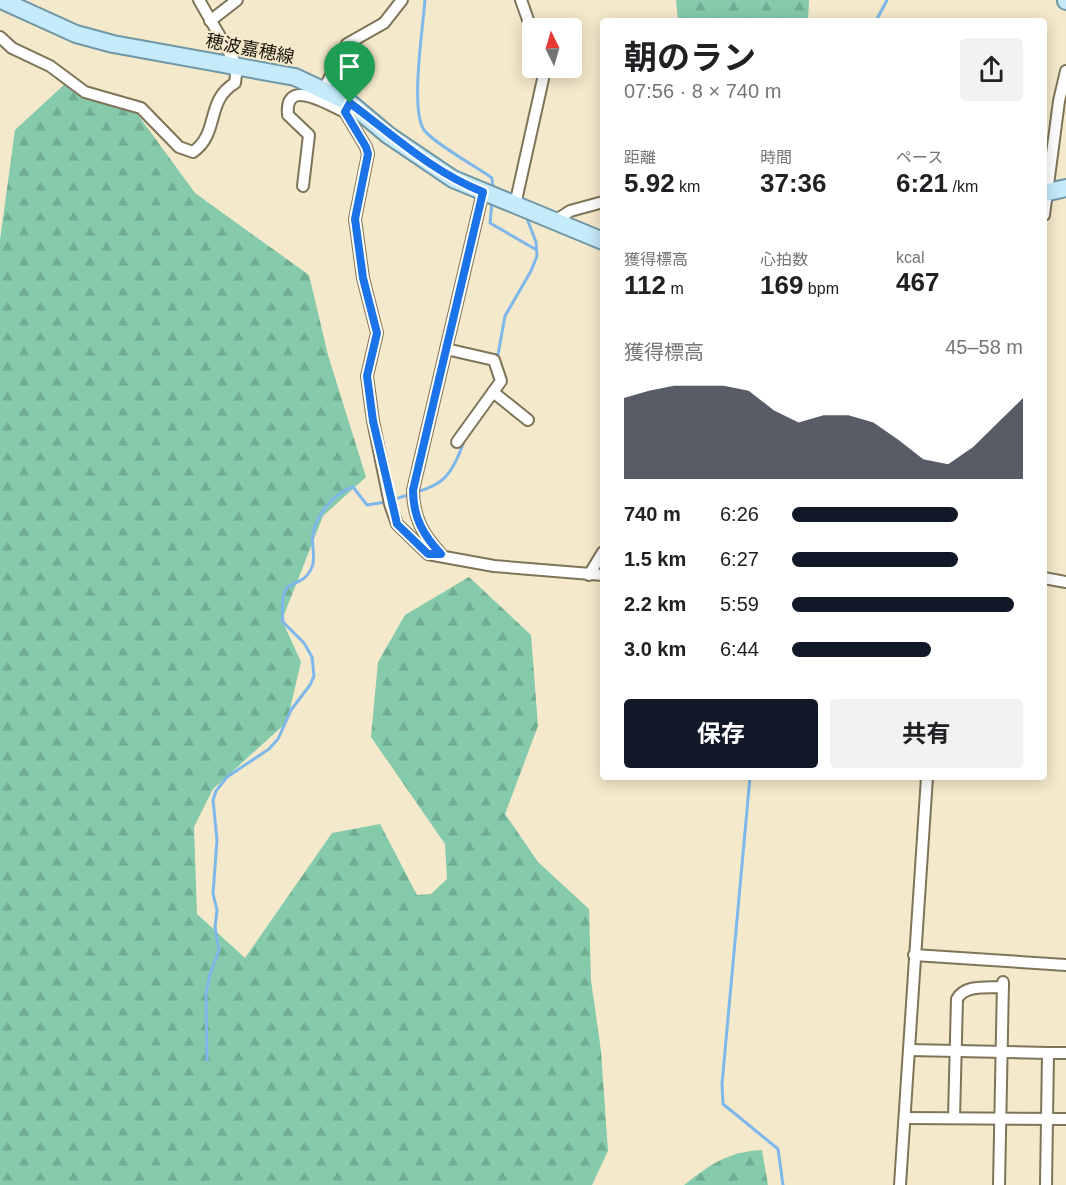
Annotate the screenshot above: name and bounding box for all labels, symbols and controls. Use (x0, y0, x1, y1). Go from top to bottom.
north arrow (522, 18, 582, 78)
map controls (522, 18, 582, 78)
street label: 穂波嘉穂線 (204, 31, 296, 67)
button: share (960, 38, 1023, 101)
text: 朝のラン (624, 39, 756, 76)
pin (324, 41, 375, 103)
icon: arrive (333, 50, 366, 83)
text: 07:56 · 8 × 740 m (624, 80, 781, 102)
text: 距離 (624, 149, 656, 166)
text: 時間 (760, 149, 792, 166)
text: ペース (896, 149, 943, 166)
text: 5.92 (624, 168, 675, 198)
text: 37:36 (760, 168, 827, 198)
text: 6:21 (896, 168, 948, 198)
text: km (675, 178, 700, 195)
text: /km (948, 178, 978, 195)
text: kcal (896, 249, 924, 266)
text: 獲得標高 (624, 251, 688, 268)
text: 心拍数 (760, 251, 808, 268)
text: 467 (896, 267, 939, 297)
text: 112 (624, 270, 666, 300)
text: 169 (760, 270, 803, 300)
text: m (666, 280, 684, 297)
text: bpm (803, 280, 839, 297)
text: 45–58 m (945, 336, 1023, 358)
text: 獲得標高 (624, 341, 704, 363)
text: 740 m (624, 503, 681, 525)
text: 6:26 (720, 503, 759, 525)
text: 1.5 km (624, 548, 686, 570)
text: 6:27 (720, 548, 759, 570)
text: 2.2 km (624, 593, 686, 615)
text: 5:59 (720, 593, 759, 615)
text: 3.0 km (624, 638, 686, 660)
text: 6:44 (720, 638, 759, 660)
button: 保存 (624, 699, 818, 768)
button: 共有 (830, 699, 1023, 768)

